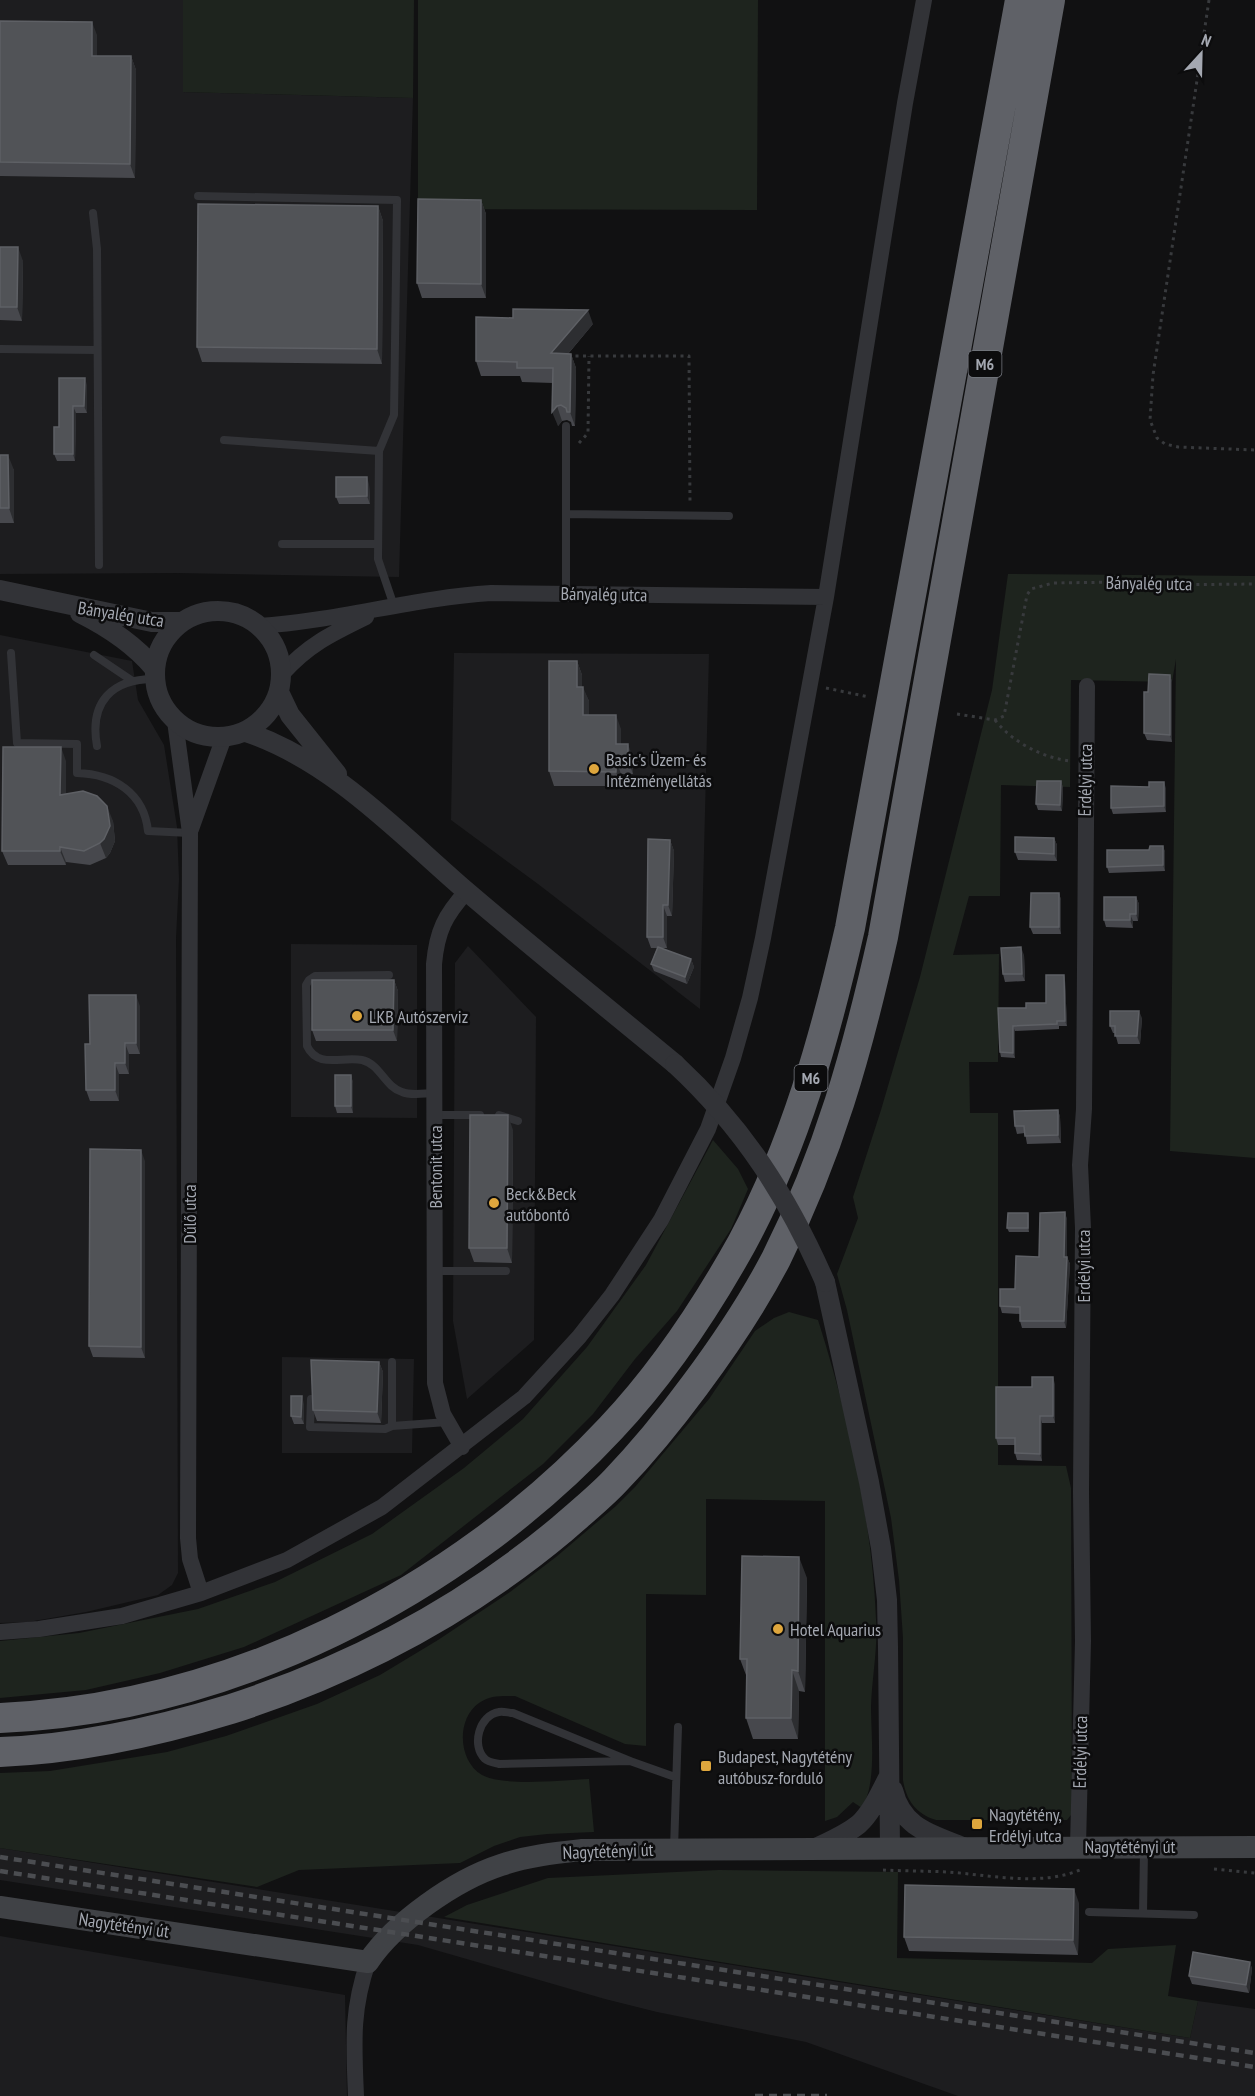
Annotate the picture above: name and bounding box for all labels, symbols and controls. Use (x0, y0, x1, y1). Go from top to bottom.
north arrow (1171, 24, 1231, 84)
text: N (1199, 29, 1214, 51)
road number: M6 (968, 351, 1002, 377)
street label: Bányalég utca (1105, 571, 1193, 595)
street label: Bányalég utca (560, 582, 648, 606)
street label: Bányalég utca (76, 596, 166, 632)
street label: Erdélyi utca (1073, 743, 1097, 817)
place label: Basic's Üzem- és Intézményellátás (606, 748, 712, 792)
marker: Basic's Üzem- és Intézményellátás (587, 762, 601, 776)
place label: LKB Autószerviz (369, 1005, 468, 1028)
marker: LKB Autószerviz (350, 1009, 364, 1023)
road number: M6 (794, 1065, 828, 1091)
street label: Bentonit utca (424, 1125, 447, 1209)
place label: Beck&Beck autóbontó (506, 1182, 576, 1226)
street label: Dűlő utca (178, 1184, 201, 1244)
marker: Beck&Beck autóbontó (487, 1196, 501, 1210)
street label: Erdélyi utca (1072, 1230, 1095, 1302)
place label: Hotel Aquarius (790, 1618, 881, 1641)
marker: Hotel Aquarius (771, 1622, 785, 1636)
street label: Erdélyi utca (1068, 1715, 1092, 1789)
place label: Budapest, Nagytétény autóbusz-forduló (718, 1745, 852, 1789)
marker: Budapest, Nagytétény autóbusz-forduló (699, 1759, 713, 1773)
place label: Nagytétény, Erdélyi utca (989, 1803, 1062, 1847)
marker: Nagytétény, Erdélyi utca (970, 1817, 984, 1831)
street label: Nagytétényi út (1084, 1835, 1176, 1858)
street label: Nagytétényi út (562, 1838, 654, 1864)
street label: Nagytétényi út (77, 1907, 171, 1943)

